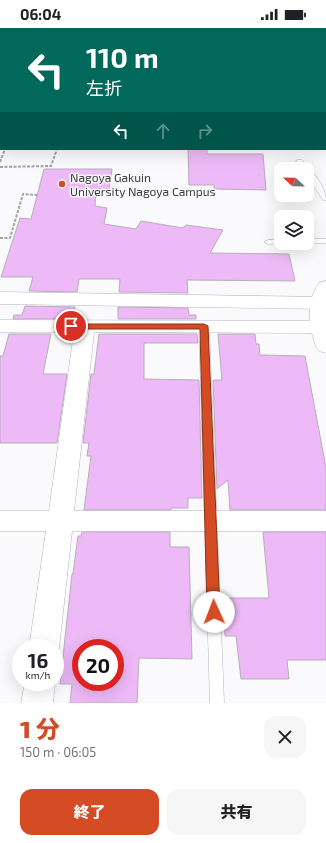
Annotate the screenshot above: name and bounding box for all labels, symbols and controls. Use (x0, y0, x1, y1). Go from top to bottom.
text: 06:04 (20, 5, 61, 23)
text: 110 m (86, 40, 159, 74)
icon: left (20, 44, 72, 96)
text: 左折 (86, 77, 122, 99)
icon: left (110, 120, 132, 142)
icon: ahead (152, 120, 174, 142)
icon: right (194, 120, 216, 142)
north arrow (274, 162, 314, 202)
map controls (274, 162, 314, 250)
place label: Nagoya Gakuin University Nagoya Campus (70, 170, 216, 198)
marker: Nagoya Gakuin University Nagoya Campus (57, 179, 67, 189)
button: layers (274, 210, 314, 250)
pin (54, 309, 88, 343)
icon: arrive (60, 315, 82, 337)
position arrow (193, 591, 235, 633)
speed limit sign: 20 (72, 639, 124, 691)
text: 16 (28, 648, 48, 672)
text: km/h (26, 669, 50, 681)
text: 1 分 (20, 714, 60, 743)
button: close (264, 716, 306, 758)
text: 150 m · 06:05 (20, 744, 96, 760)
button: 終了 (20, 789, 159, 835)
button: 共有 (167, 789, 306, 835)

